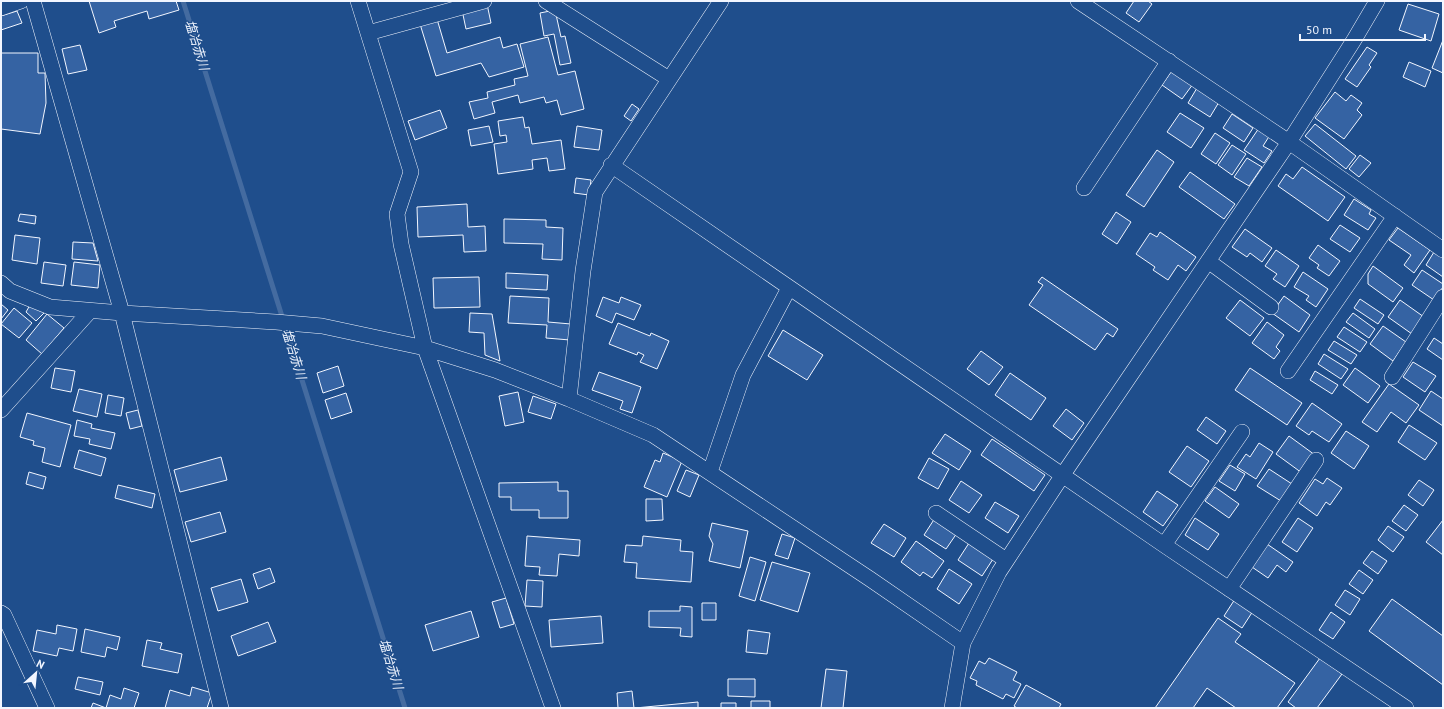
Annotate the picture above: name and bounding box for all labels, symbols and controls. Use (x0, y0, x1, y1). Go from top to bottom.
scale bar (1300, 16, 1425, 42)
water label: 塩冶赤川 (181, 18, 213, 74)
text: 50 m (1306, 22, 1332, 37)
water label: 塩冶赤川 (278, 327, 310, 383)
water label: 塩冶赤川 (375, 637, 407, 693)
north arrow (16, 653, 56, 693)
text: N (34, 656, 47, 672)

